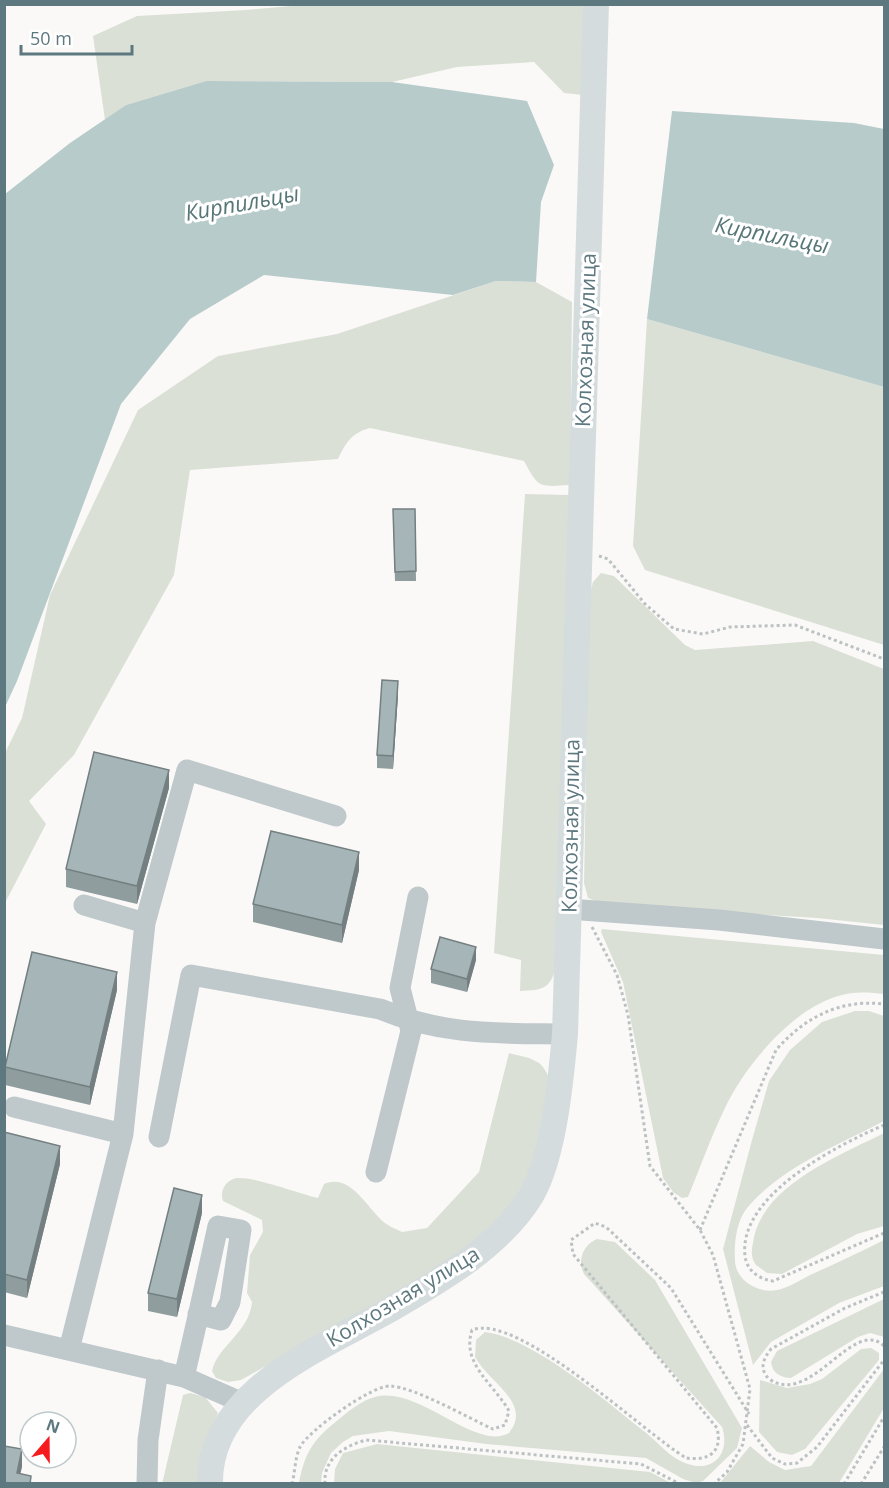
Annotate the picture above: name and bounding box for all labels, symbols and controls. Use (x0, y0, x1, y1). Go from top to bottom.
scale bar (21, 18, 132, 56)
text: 50 m (30, 26, 72, 50)
water label: Кирпильцы (182, 177, 301, 227)
water label: Кирпильцы (713, 208, 832, 260)
street label: Колхозная улица (568, 253, 602, 427)
street label: Колхозная улица (554, 739, 586, 913)
street label: Колхозная улица (321, 1239, 484, 1353)
north arrow (18, 1410, 78, 1470)
text: N (43, 1413, 63, 1438)

